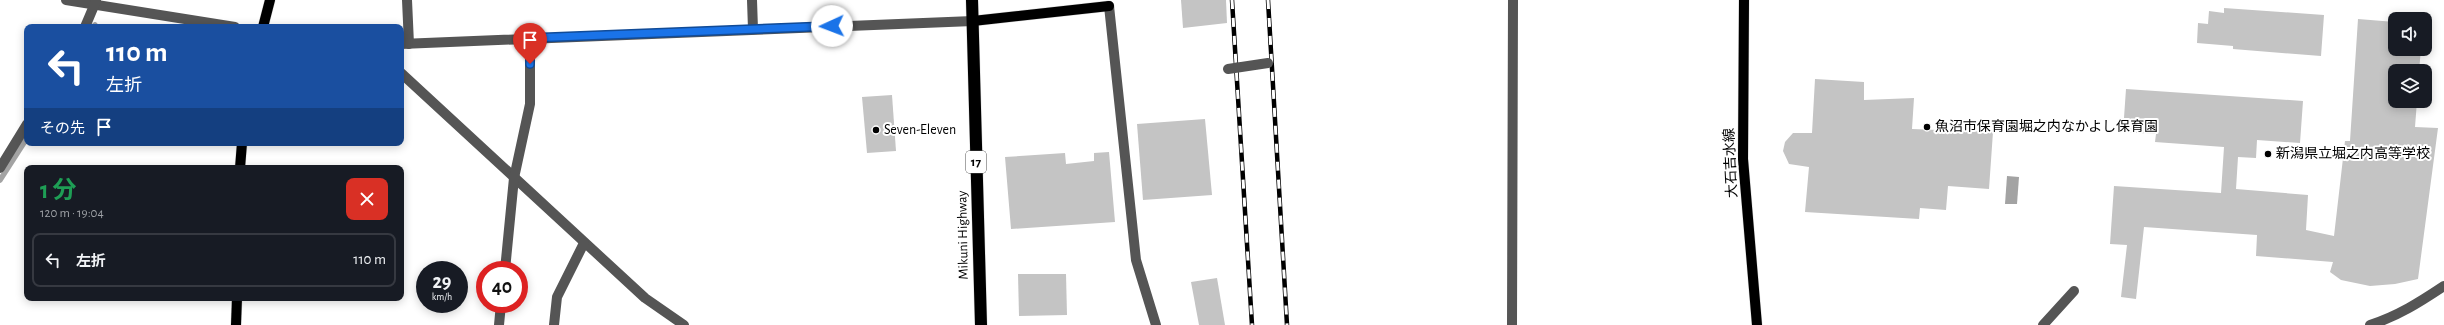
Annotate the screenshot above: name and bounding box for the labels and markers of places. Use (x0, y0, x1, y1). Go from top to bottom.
pin (513, 23, 547, 64)
place label: 魚沼市保育園堀之内なかよし保育園 (1935, 119, 2158, 134)
marker: 魚沼市保育園堀之内なかよし保育園 (1922, 122, 1932, 132)
place label: Seven-Eleven (884, 123, 956, 137)
marker: Seven-Eleven (871, 125, 881, 135)
place label: 新潟県立堀之内高等学校 (2276, 145, 2430, 161)
marker: 新潟県立堀之内高等学校 (2263, 149, 2273, 159)

